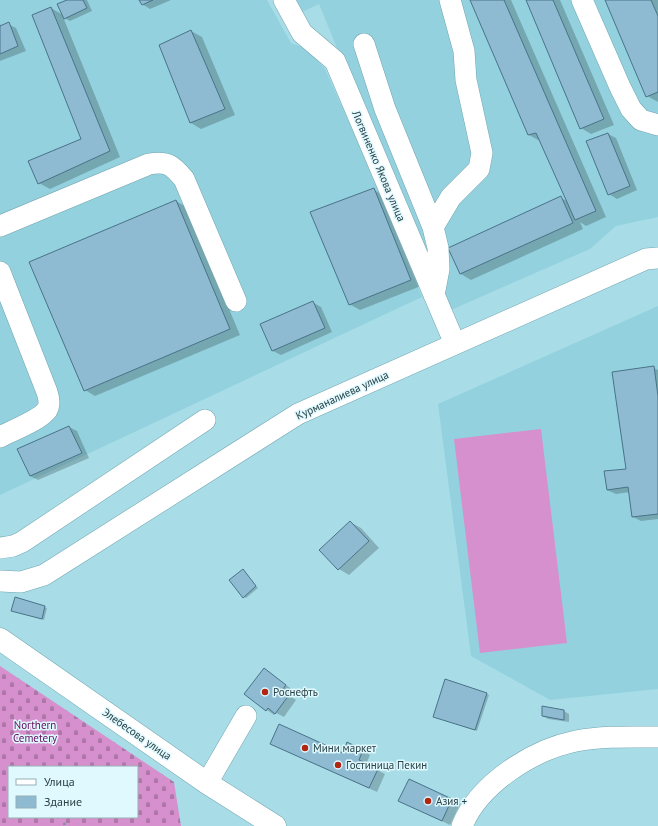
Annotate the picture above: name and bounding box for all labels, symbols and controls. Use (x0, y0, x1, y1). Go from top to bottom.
street label: Логвиненко Якова улица (349, 108, 409, 223)
street label: Курманалиева улица (293, 367, 391, 423)
place label: Роснефть (273, 685, 318, 699)
marker: Роснефть (260, 687, 270, 697)
street label: Элебесова улица (100, 705, 174, 763)
park label: Northern Cemetery (13, 718, 58, 745)
place label: Мини маркет (313, 741, 377, 755)
marker: Мини маркет (300, 743, 310, 753)
place label: Гостиница Пекин (346, 758, 427, 772)
marker: Гостиница Пекин (333, 760, 343, 770)
legend (8, 766, 138, 818)
text: Улица (44, 774, 75, 789)
text: Здание (44, 794, 82, 809)
place label: Азия + (436, 794, 467, 808)
marker: Азия + (423, 796, 433, 806)

